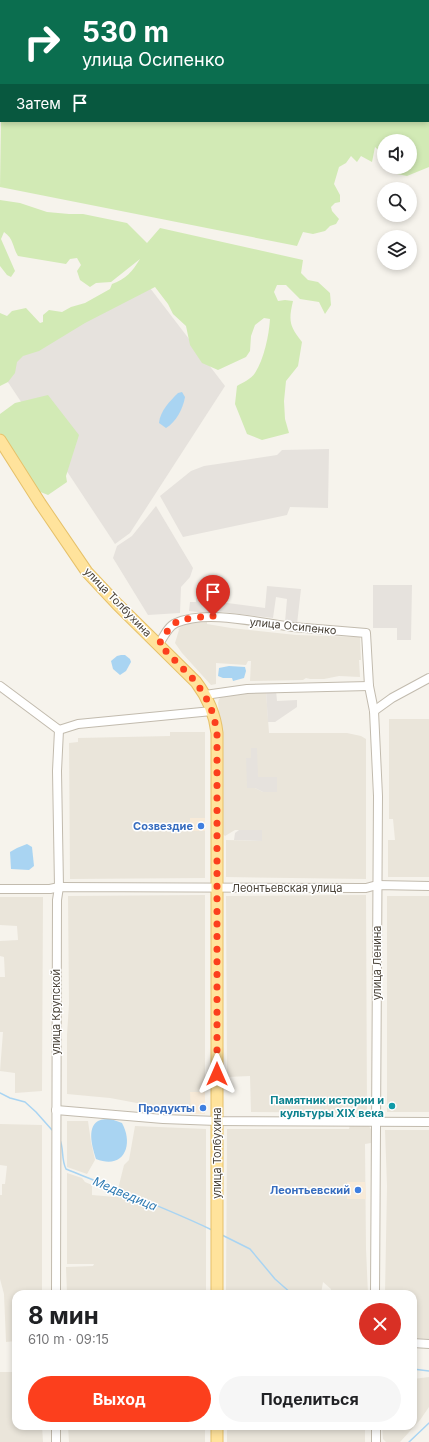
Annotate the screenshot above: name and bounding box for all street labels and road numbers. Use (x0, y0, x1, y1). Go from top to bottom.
street label: улица Толбухина (81, 564, 155, 640)
street label: улица Осипенко (249, 614, 338, 638)
street label: Леонтьевская улица (232, 881, 342, 895)
street label: улица Ленина (370, 926, 384, 1000)
street label: улица Крупской (49, 969, 63, 1055)
street label: улица Толбухина (210, 1107, 224, 1199)

